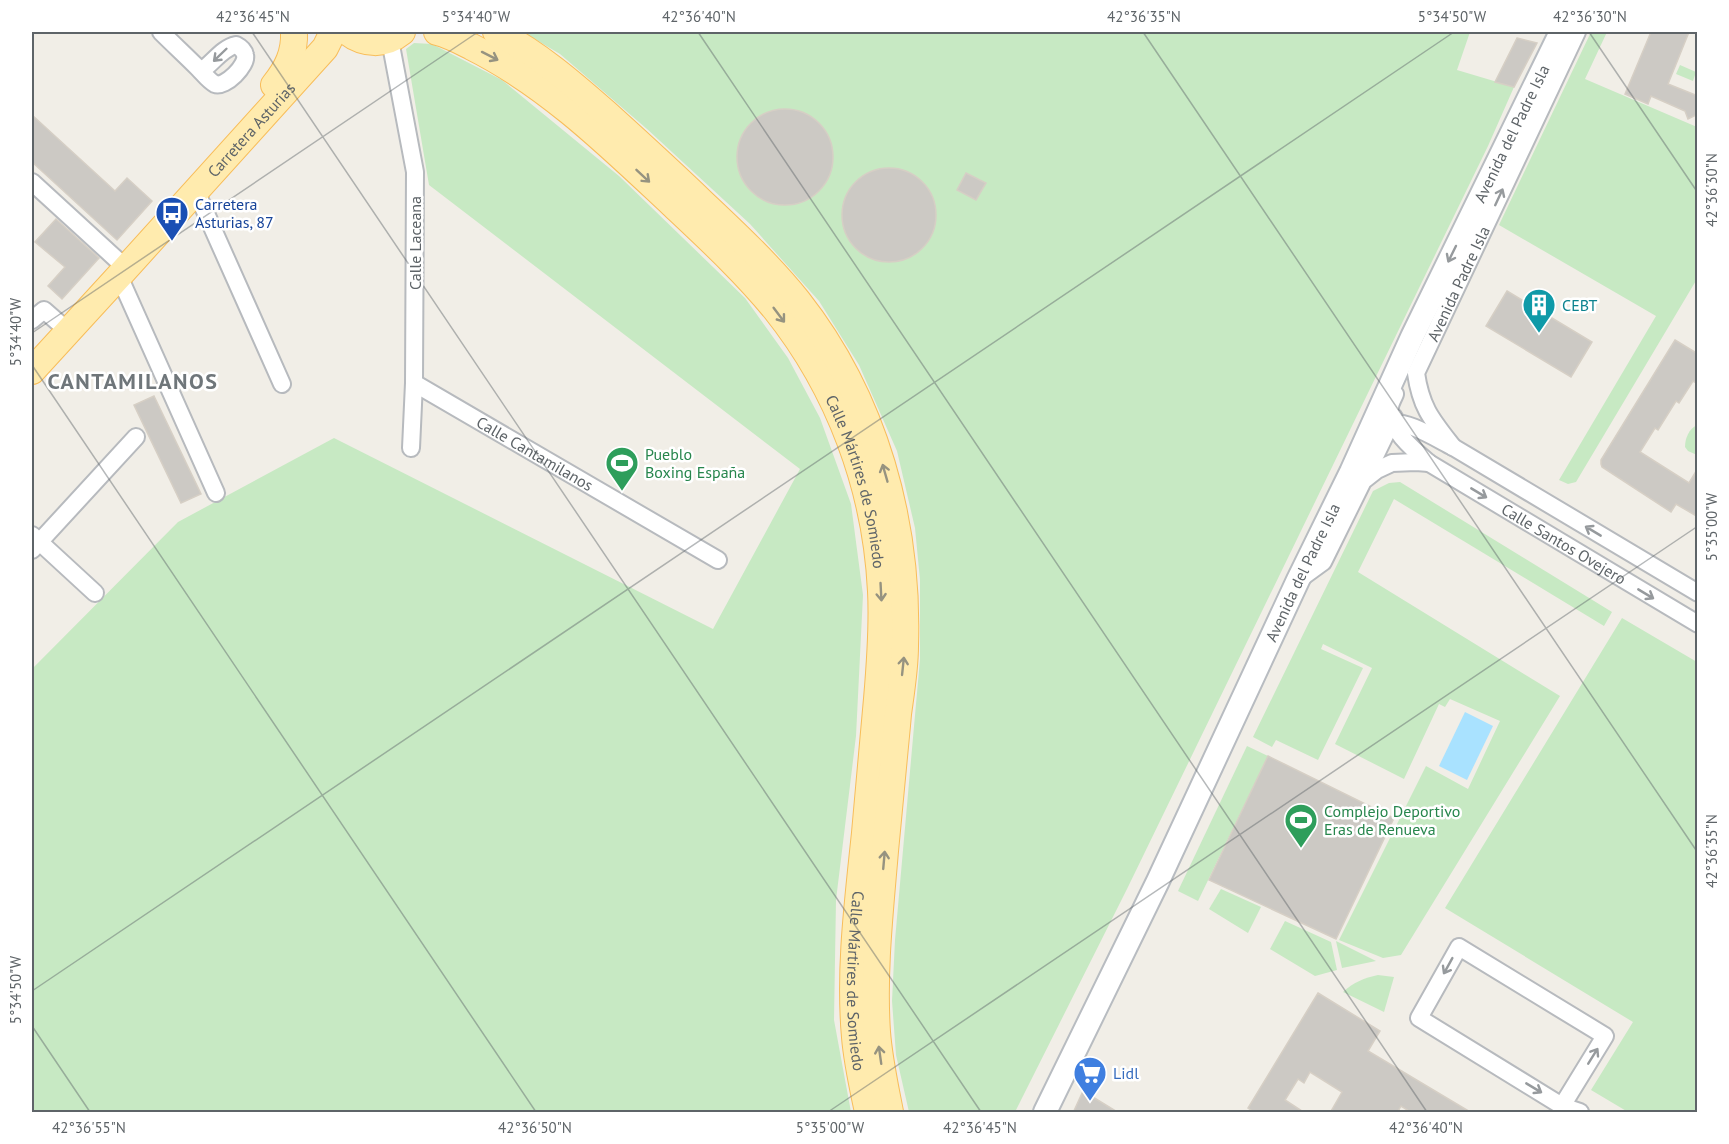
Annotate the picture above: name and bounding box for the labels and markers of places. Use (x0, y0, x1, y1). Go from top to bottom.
place label: Carretera Asturias, 87 (195, 194, 274, 232)
bus stop icon: Carretera Asturias, 87 (154, 195, 190, 242)
building icon: CEBT (1521, 287, 1557, 334)
place label: CEBT (1562, 295, 1598, 315)
place label: Pueblo Boxing España (645, 444, 745, 482)
sports icon: Pueblo Boxing España (604, 445, 640, 492)
place label: Complejo Deportivo Eras de Renueva (1324, 801, 1460, 839)
sports icon: Complejo Deportivo Eras de Renueva (1283, 802, 1319, 849)
supermarket icon: Lidl (1072, 1055, 1108, 1102)
place label: Lidl (1113, 1063, 1139, 1083)

